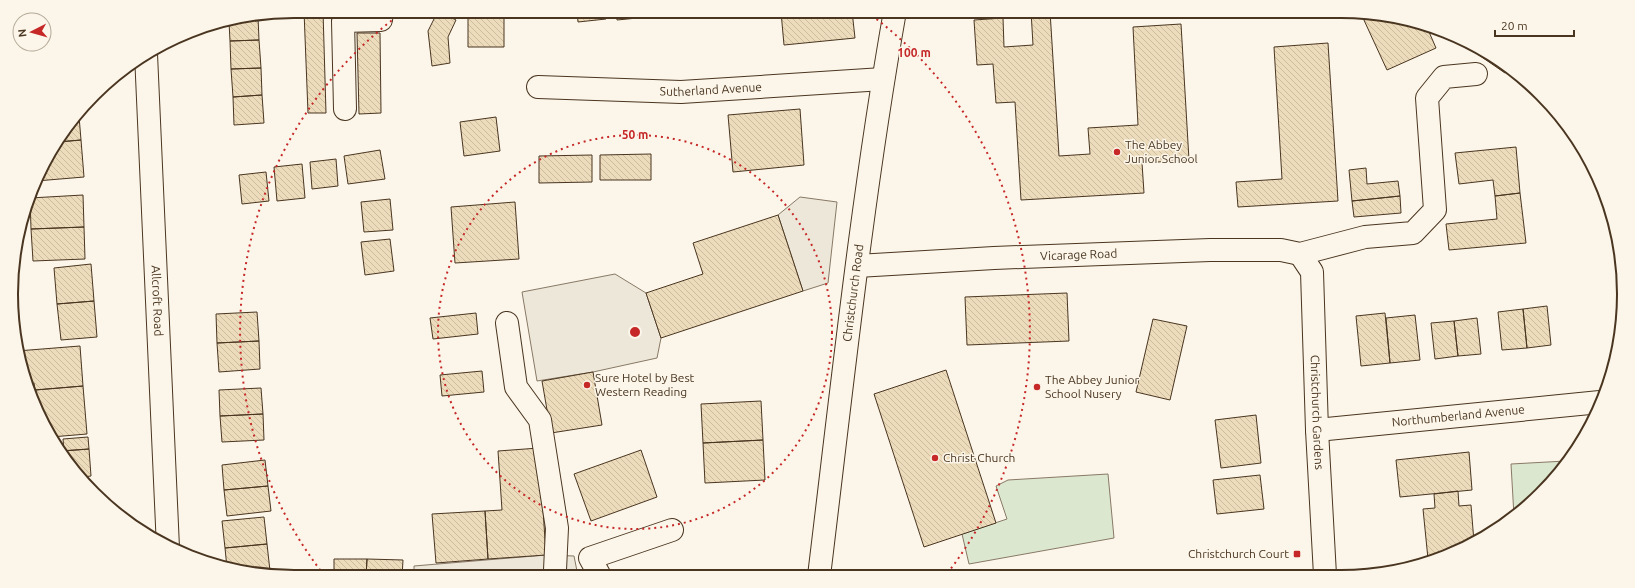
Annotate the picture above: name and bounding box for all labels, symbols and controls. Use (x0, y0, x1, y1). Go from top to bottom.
north arrow (12, 12, 52, 52)
scale bar (1495, 12, 1574, 38)
text: 20 m (1501, 19, 1528, 32)
text: N (16, 28, 28, 38)
text: 100 m (897, 46, 931, 59)
street label: Sutherland Avenue (660, 80, 762, 98)
text: 50 m (622, 128, 648, 141)
place label: The Abbey Junior School (1125, 138, 1198, 165)
marker: The Abbey Junior School (1112, 147, 1122, 157)
street label: Christchurch Road (840, 243, 865, 343)
street label: Vicarage Road (1040, 246, 1118, 262)
street label: Allcroft Road (149, 265, 166, 337)
centre of rings (628, 325, 642, 339)
street label: Christchurch Gardens (1309, 355, 1326, 470)
place label: Sure Hotel by Best Western Reading (595, 371, 695, 398)
place label: The Abbey Junior School Nusery (1045, 373, 1139, 400)
marker: Sure Hotel by Best Western Reading (582, 380, 592, 390)
marker: The Abbey Junior School Nusery (1032, 382, 1042, 392)
street label: Northumberland Avenue (1391, 402, 1525, 429)
place label: Christ Church (943, 451, 1015, 464)
marker: Christ Church (930, 453, 940, 463)
place label: Christchurch Court (1188, 547, 1289, 560)
marker: Christchurch Court (1292, 549, 1302, 559)

